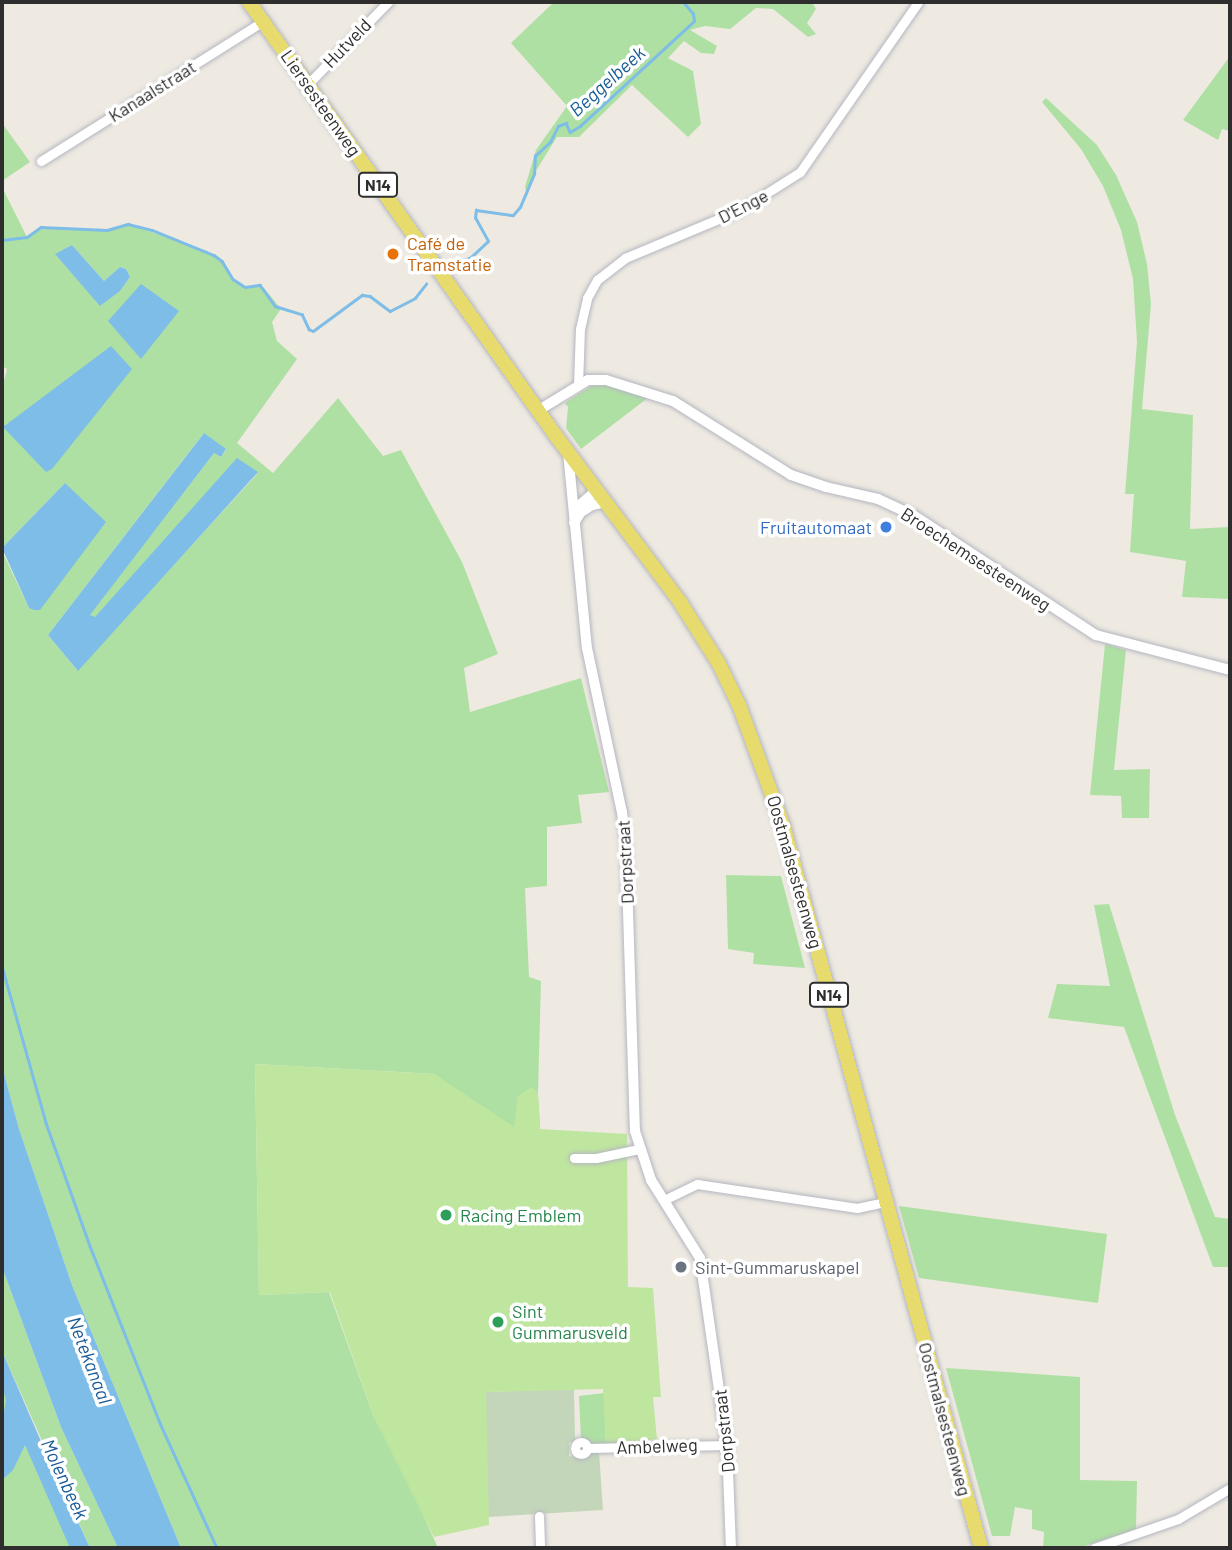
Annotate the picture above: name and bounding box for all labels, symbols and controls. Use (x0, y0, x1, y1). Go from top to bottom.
street label: Hutveld (318, 14, 376, 72)
water label: Beggelbeek (564, 41, 650, 121)
street label: Liersesteenweg (276, 46, 366, 160)
street label: Kanaalstraat (104, 56, 200, 126)
road number: N14 (357, 172, 399, 197)
street label: D'Enge (714, 184, 772, 228)
place label: Café de Tramstatie (407, 233, 492, 276)
marker: Café de Tramstatie (385, 246, 401, 262)
street label: Broechemsesteenweg (897, 503, 1055, 615)
place label: Fruitautomaat (760, 516, 872, 538)
marker: Fruitautomaat (878, 519, 894, 535)
street label: Oostmalsesteenweg (763, 793, 827, 951)
street label: Dorpstraat (612, 819, 638, 905)
road number: N14 (808, 982, 850, 1007)
place label: Racing Emblem (460, 1204, 581, 1226)
marker: Racing Emblem (438, 1207, 454, 1223)
place label: Sint-Gummaruskapel (695, 1256, 859, 1278)
marker: Sint-Gummaruskapel (673, 1259, 689, 1275)
place label: Sint Gummarusveld (512, 1301, 628, 1344)
water label: Netekanaal (63, 1313, 117, 1407)
marker: Sint Gummarusveld (490, 1314, 506, 1330)
street label: Oostmalsesteenweg (914, 1340, 976, 1498)
street label: Dorpstraat (709, 1388, 739, 1474)
street label: Ambelweg (616, 1434, 698, 1458)
water label: Molenbeek (36, 1435, 94, 1523)

